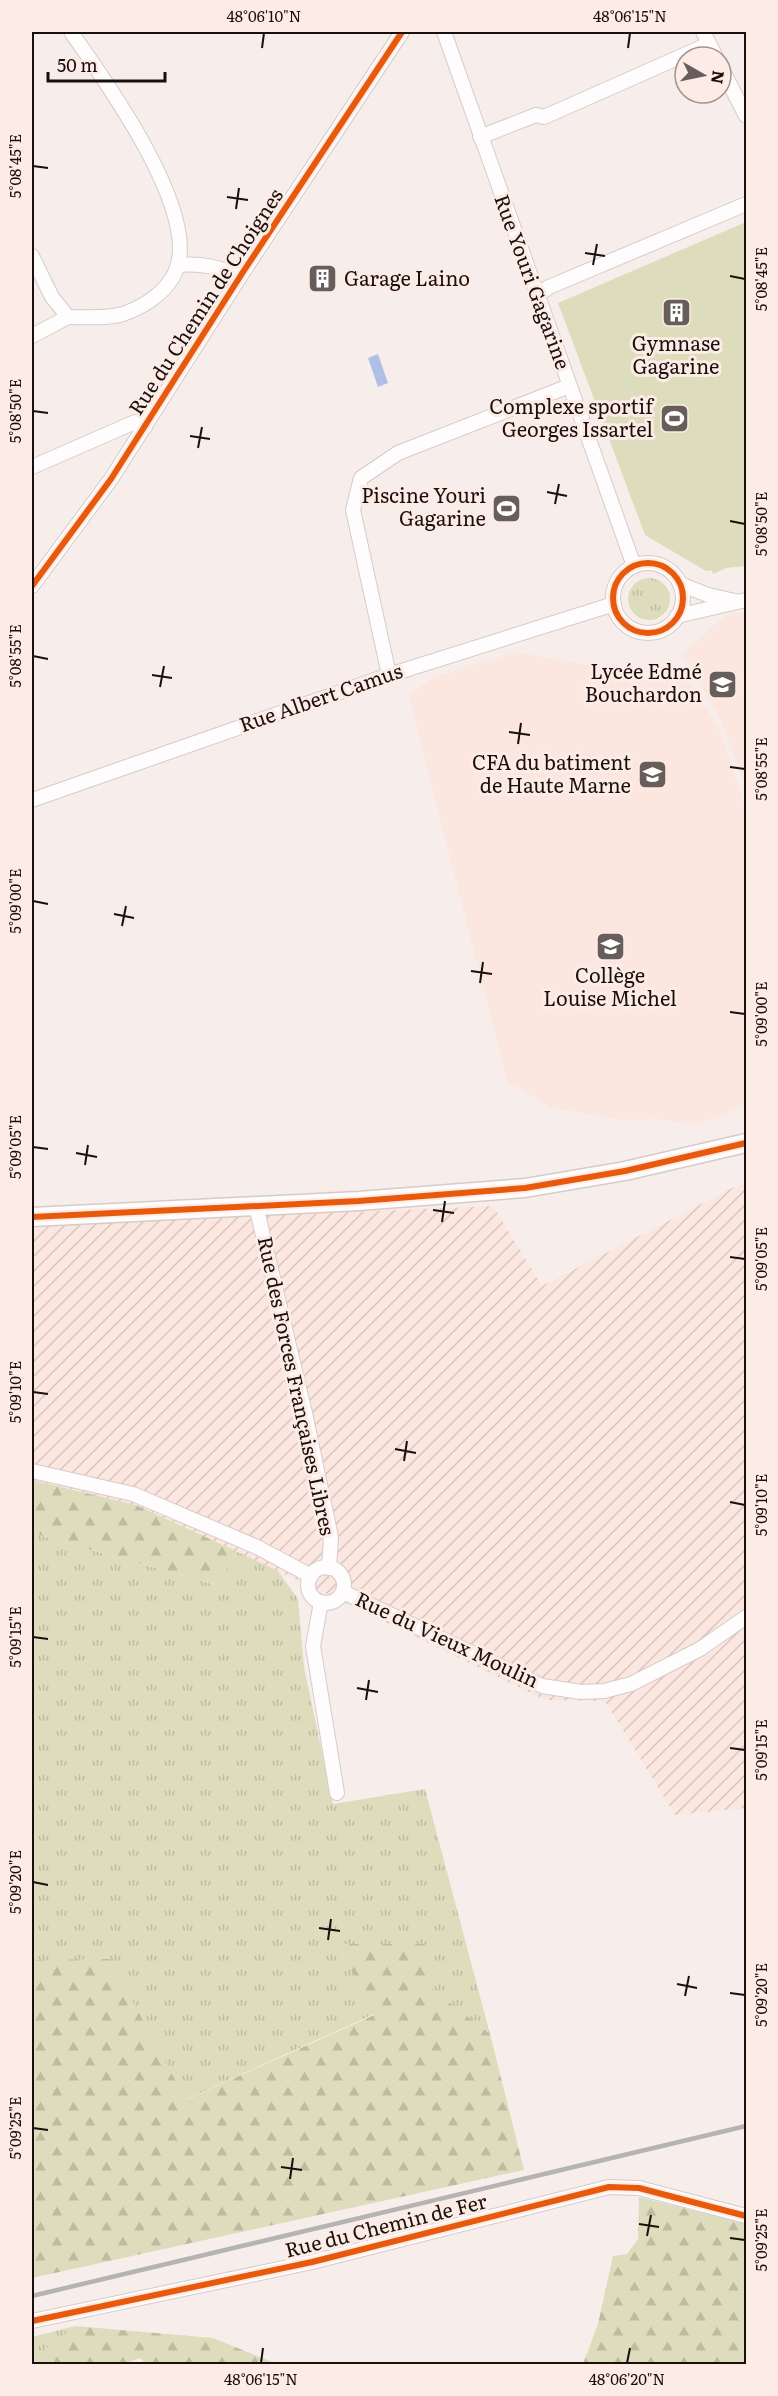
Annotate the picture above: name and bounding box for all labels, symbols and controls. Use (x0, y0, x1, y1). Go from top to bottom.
text: 48°06'10"N (227, 4, 301, 27)
text: 48°06'15"N (593, 4, 667, 27)
scale bar (48, 45, 165, 83)
north arrow (673, 45, 733, 105)
text: 50 m (57, 51, 98, 78)
text: N (706, 69, 732, 86)
text: 5°08'45"E (3, 134, 26, 198)
street label: Rue du Chemin de Choignes (120, 182, 289, 420)
street label: Rue Youri Gagarine (488, 190, 580, 373)
text: 5°08'45"E (749, 247, 772, 311)
place label: Garage Laino (344, 262, 470, 292)
building icon: Garage Laino (307, 263, 339, 295)
building icon: Gymnase Gagarine (660, 297, 692, 329)
place label: Gymnase Gagarine (632, 327, 720, 380)
text: 5°08'50"E (3, 379, 26, 443)
place label: Complexe sportif Georges Issartel (489, 390, 655, 443)
sports icon: Complexe sportif Georges Issartel (658, 403, 690, 435)
place label: Piscine Youri Gagarine (361, 479, 486, 532)
sports icon: Piscine Youri Gagarine (491, 492, 523, 524)
text: 5°08'50"E (749, 492, 772, 556)
text: 5°08'55"E (3, 624, 26, 688)
street label: Rue Albert Camus (235, 654, 406, 738)
place label: Lycée Edmé Bouchardon (585, 655, 702, 708)
school or university icon: Lycée Edmé Bouchardon (707, 668, 739, 700)
text: 5°08'55"E (749, 737, 772, 801)
place label: CFA du batiment de Haute Marne (472, 746, 631, 799)
school or university icon: CFA du batiment de Haute Marne (636, 759, 668, 791)
text: 5°09'00"E (3, 868, 26, 934)
school or university icon: Collège Louise Michel (594, 930, 626, 962)
place label: Collège Louise Michel (543, 959, 677, 1012)
text: 5°09'00"E (749, 981, 772, 1047)
text: 5°09'05"E (3, 1115, 26, 1179)
text: 5°09'05"E (749, 1227, 772, 1291)
street label: Rue des Forces Françaises Libres (252, 1233, 344, 1538)
text: 5°09'10"E (3, 1361, 26, 1423)
text: 5°09'10"E (749, 1474, 772, 1536)
street label: Rue du Vieux Moulin (351, 1582, 544, 1694)
text: 5°09'15"E (3, 1606, 26, 1668)
text: 5°09'15"E (749, 1719, 772, 1781)
text: 5°09'20"E (3, 1850, 26, 1914)
text: 5°09'20"E (749, 1963, 772, 2027)
text: 5°09'25"E (3, 2096, 26, 2160)
street label: Rue du Chemin de Fer (281, 2184, 490, 2264)
text: 5°09'25"E (749, 2208, 772, 2272)
text: 48°06'15"N (224, 2367, 298, 2390)
text: 48°06'20"N (589, 2367, 665, 2390)

